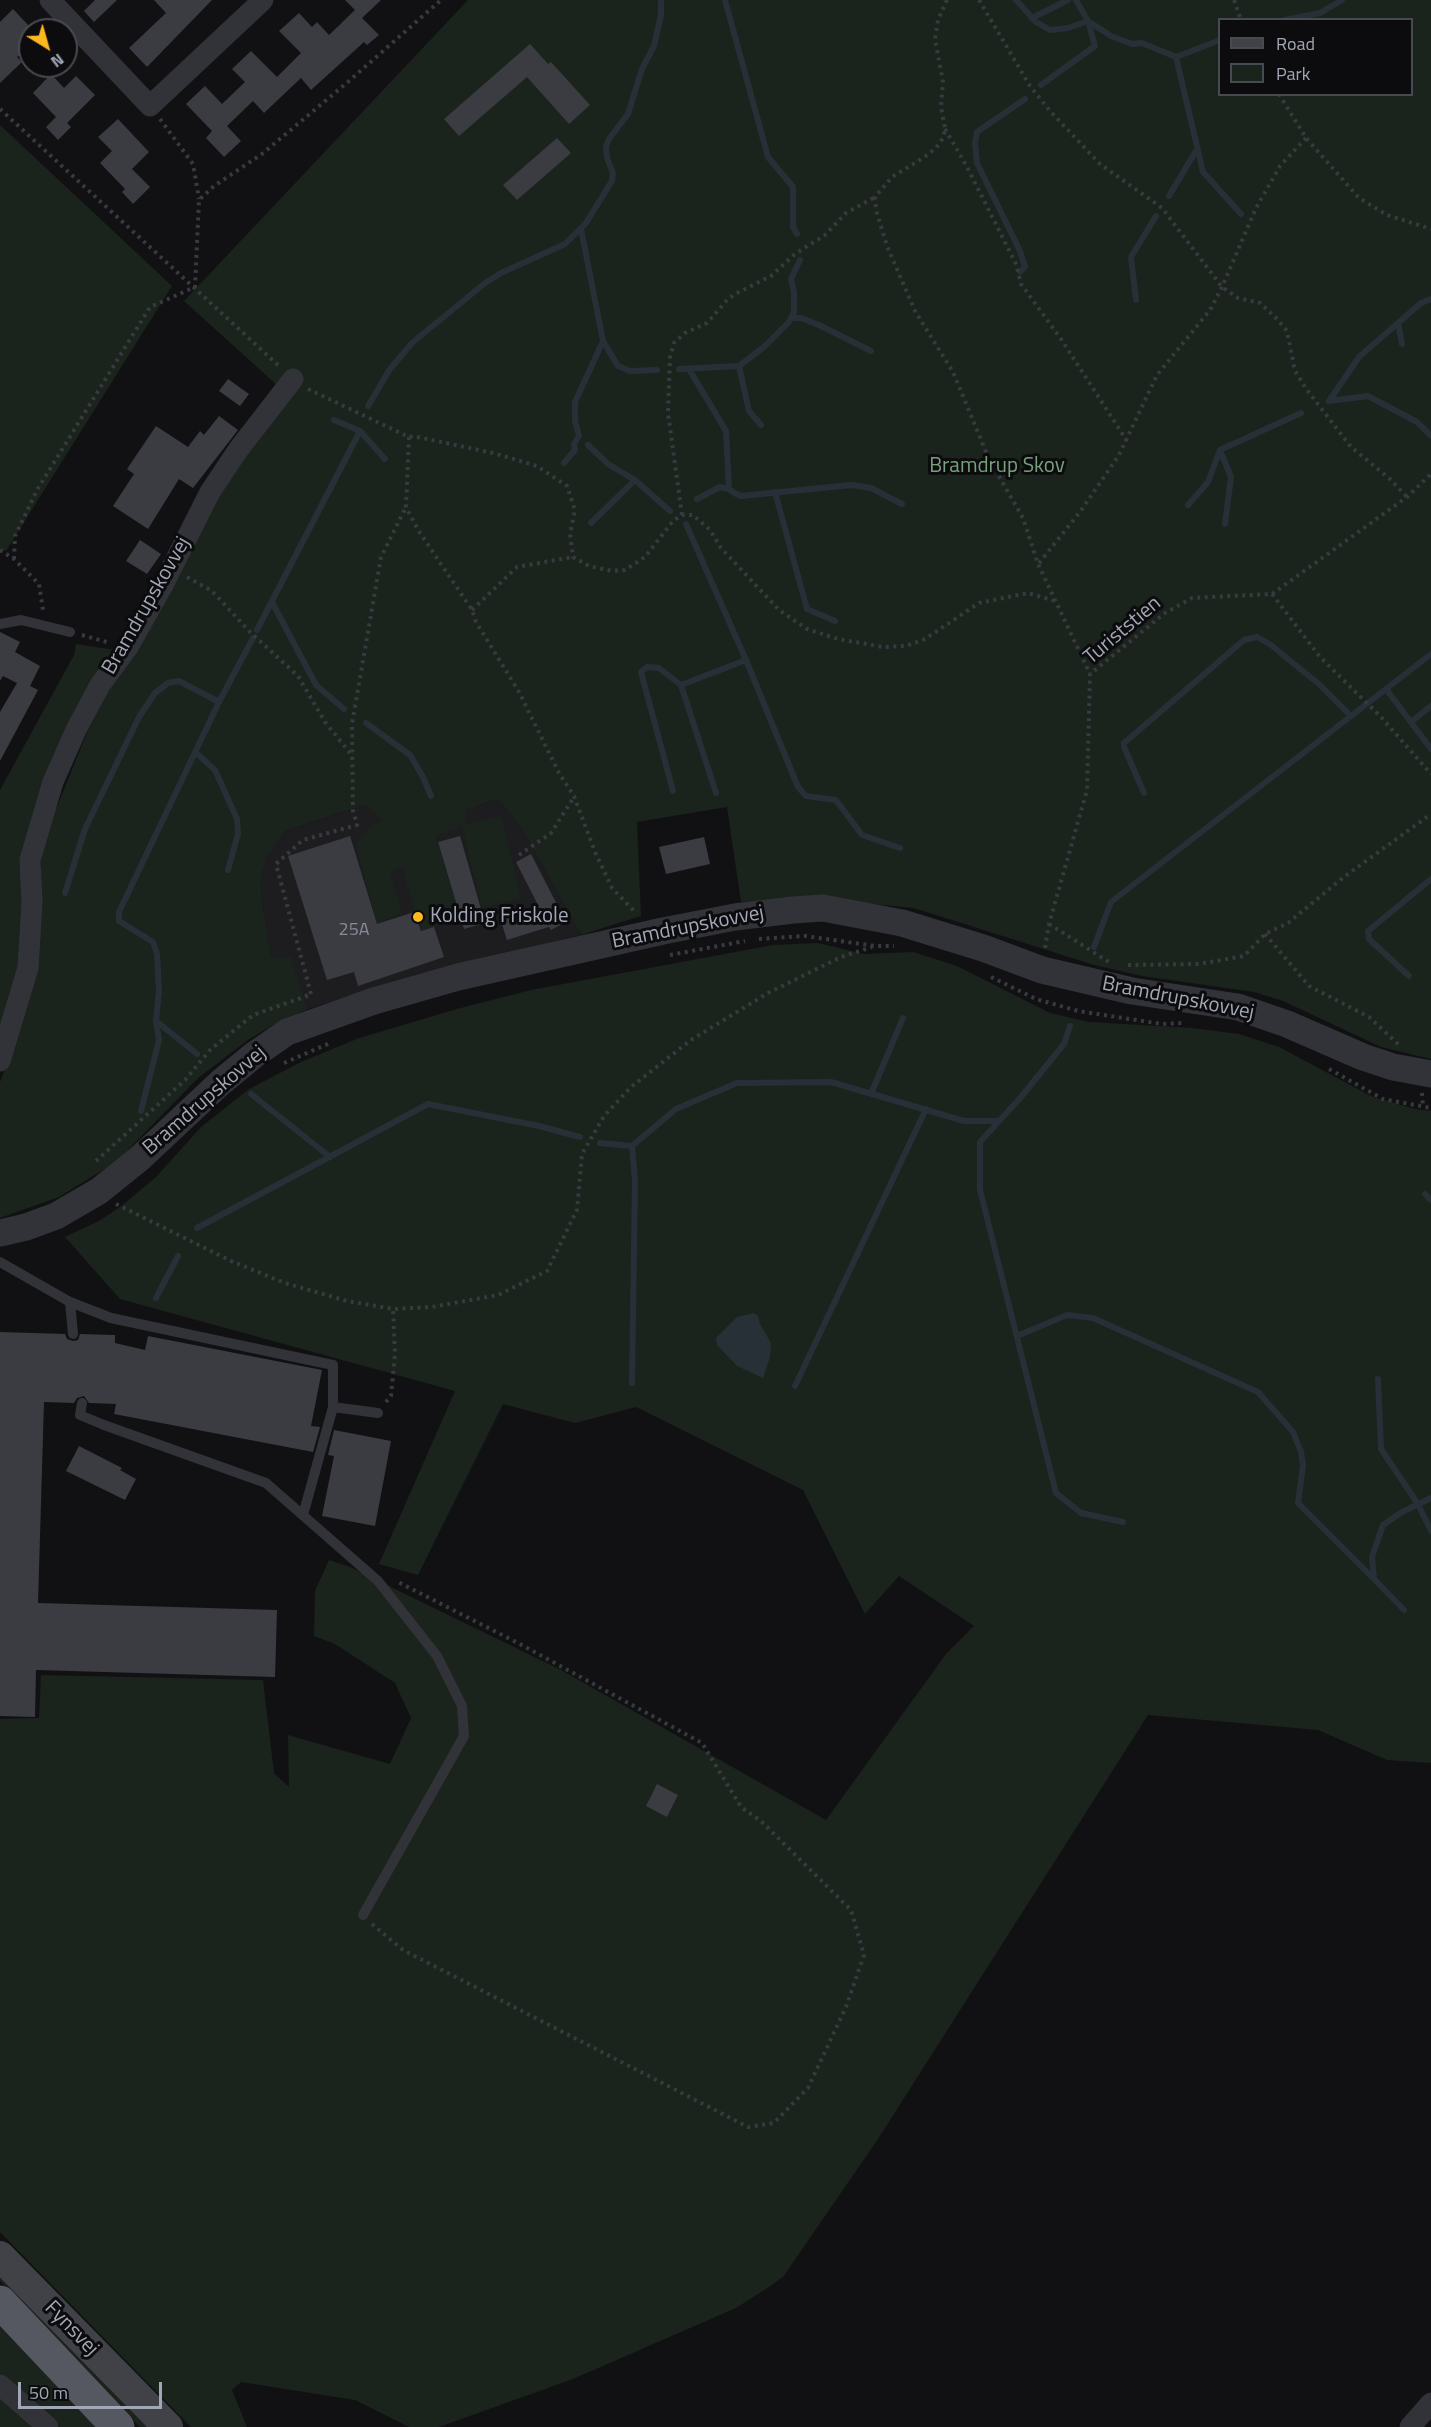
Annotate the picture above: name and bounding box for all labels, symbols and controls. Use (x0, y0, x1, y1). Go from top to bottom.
north arrow (18, 18, 78, 78)
legend (1218, 18, 1413, 96)
text: Road (1276, 30, 1315, 57)
text: N (46, 48, 69, 74)
text: Park (1276, 60, 1310, 87)
park label: Bramdrup Skov (929, 454, 1065, 480)
street label: Bramdrupskovvej (97, 533, 197, 679)
street label: Turiststien (1079, 591, 1167, 671)
street label: Bramdrupskovvej (610, 901, 766, 955)
place label: Kolding Friskole (430, 904, 569, 930)
marker: Kolding Friskole (411, 910, 425, 924)
house number: 25A (339, 920, 369, 942)
street label: Bramdrupskovvej (1100, 972, 1256, 1026)
street label: Bramdrupskovvej (138, 1041, 272, 1161)
street label: Fynsvej (39, 2296, 103, 2362)
scale bar (21, 2370, 165, 2408)
text: 50 m (29, 2379, 68, 2406)

